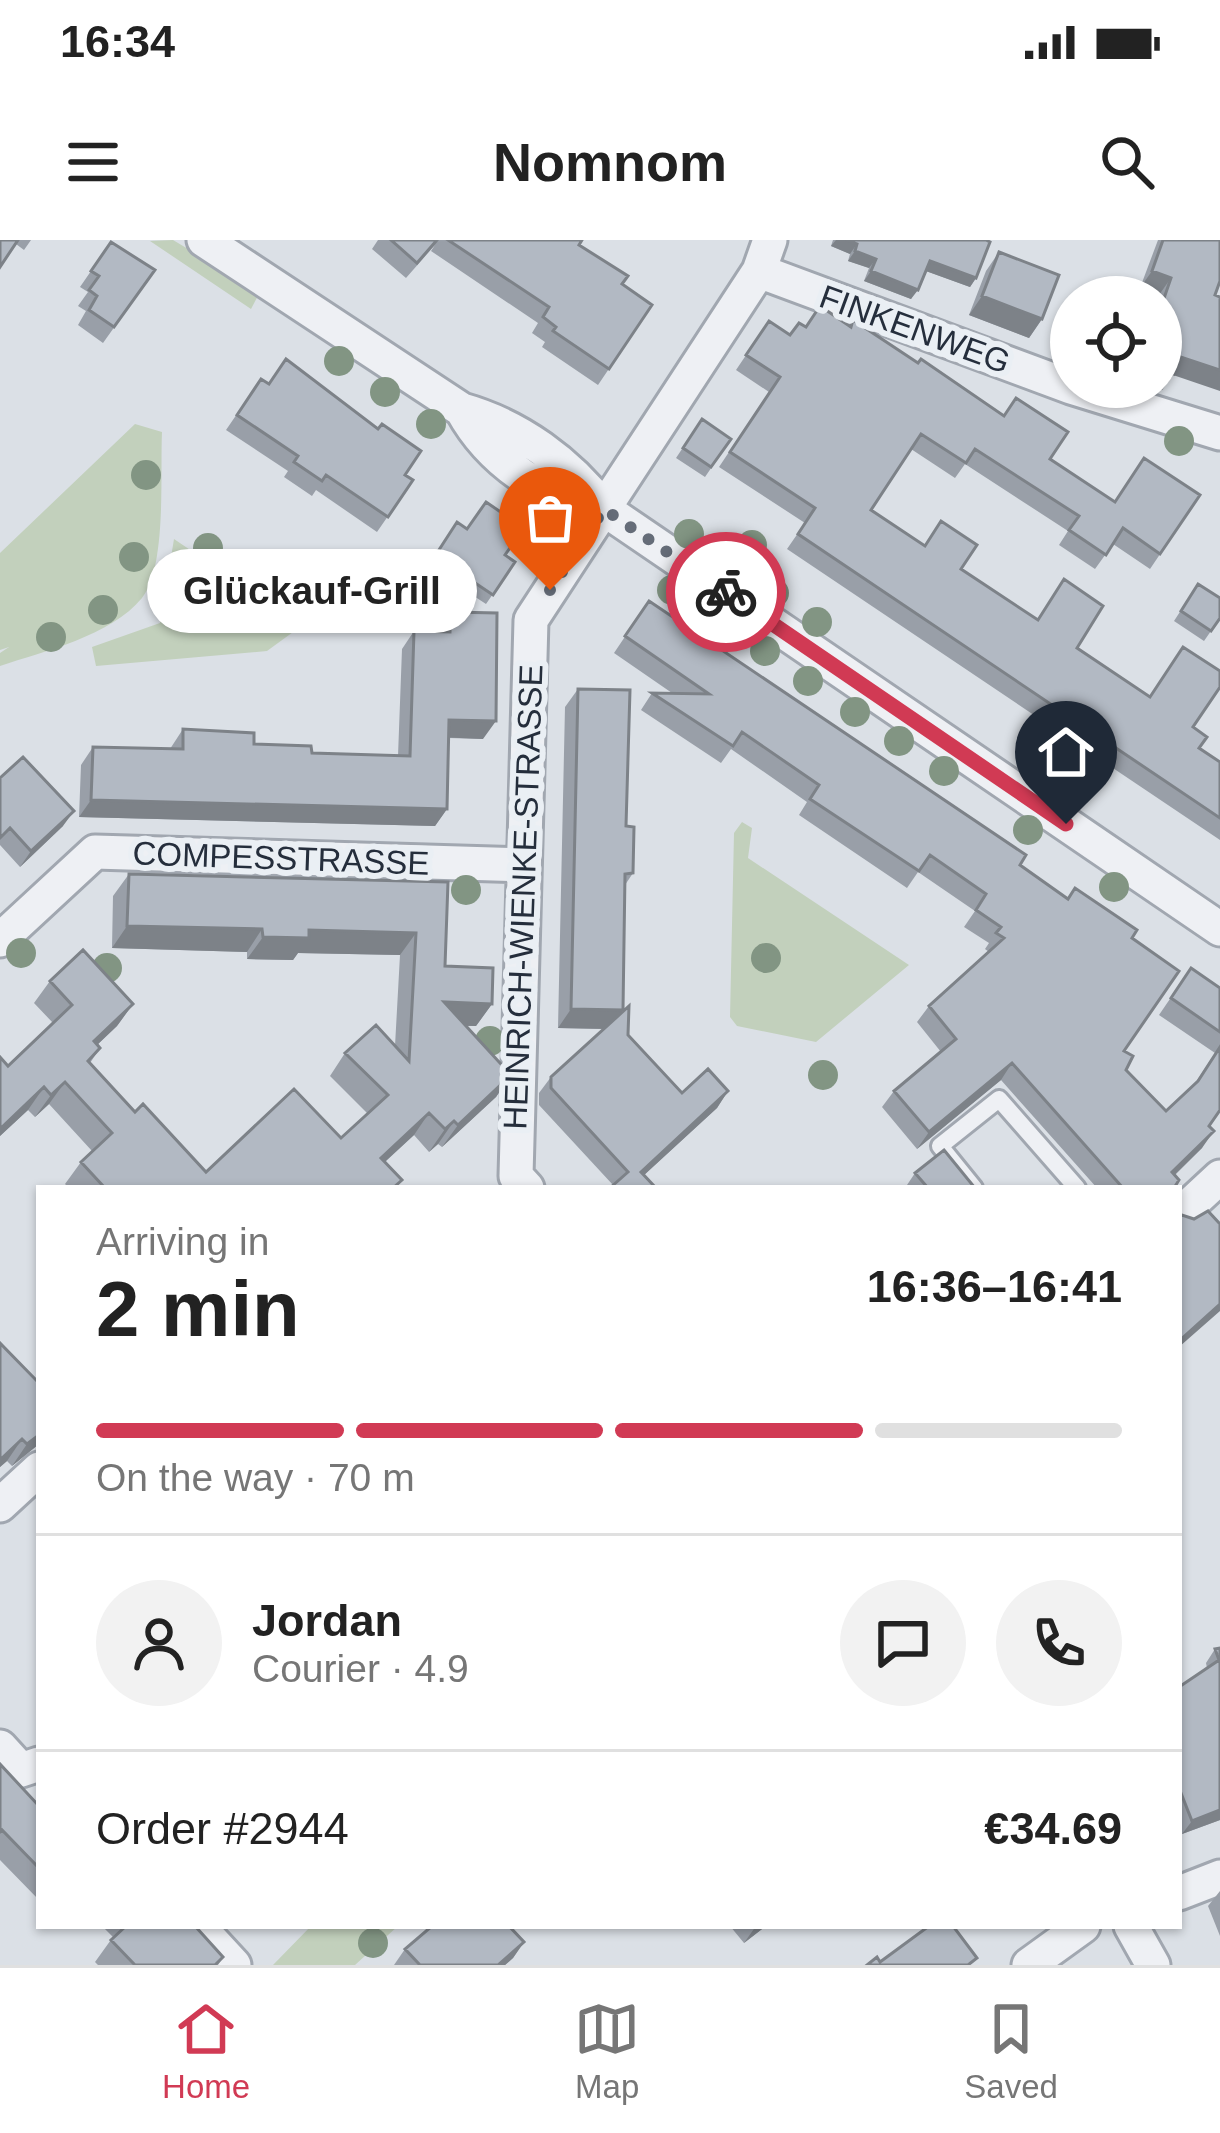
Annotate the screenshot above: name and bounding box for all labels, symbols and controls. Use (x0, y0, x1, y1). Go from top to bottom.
text: 16:34 (60, 16, 175, 67)
icon: menu (60, 129, 126, 195)
icon: search (1094, 129, 1160, 195)
text: Nomnom (493, 132, 727, 192)
map controls (1050, 276, 1182, 408)
button: locate (1050, 276, 1182, 408)
street label: FINKENWEG (815, 277, 1015, 381)
pin (499, 467, 601, 590)
icon: bag (517, 485, 583, 551)
courier (666, 532, 786, 652)
callout: Glückauf-Grill (148, 548, 478, 632)
icon: bike (693, 559, 759, 625)
text: Glückauf-Grill (183, 569, 441, 612)
street label: HEINRICH-WIENKE-STRASSE (496, 664, 550, 1130)
pin (1015, 701, 1117, 824)
icon: home (1033, 719, 1099, 785)
street label: COMPESSTRASSE (132, 834, 430, 882)
text: Arriving in (96, 1220, 269, 1263)
text: 16:36–16:41 (867, 1261, 1122, 1312)
text: 2 min (96, 1265, 300, 1353)
text: On the way · 70 m (96, 1456, 415, 1499)
button: person (96, 1580, 222, 1706)
button: chat (840, 1580, 966, 1706)
button: phone (996, 1580, 1122, 1706)
text: Jordan (252, 1595, 402, 1646)
text: Courier · 4.9 (252, 1647, 469, 1690)
text: Order #2944 (96, 1803, 349, 1854)
text: €34.69 (984, 1803, 1122, 1854)
tab: Home (162, 1996, 250, 2106)
tab: Map (574, 1996, 640, 2106)
tab: Saved (964, 1996, 1058, 2106)

